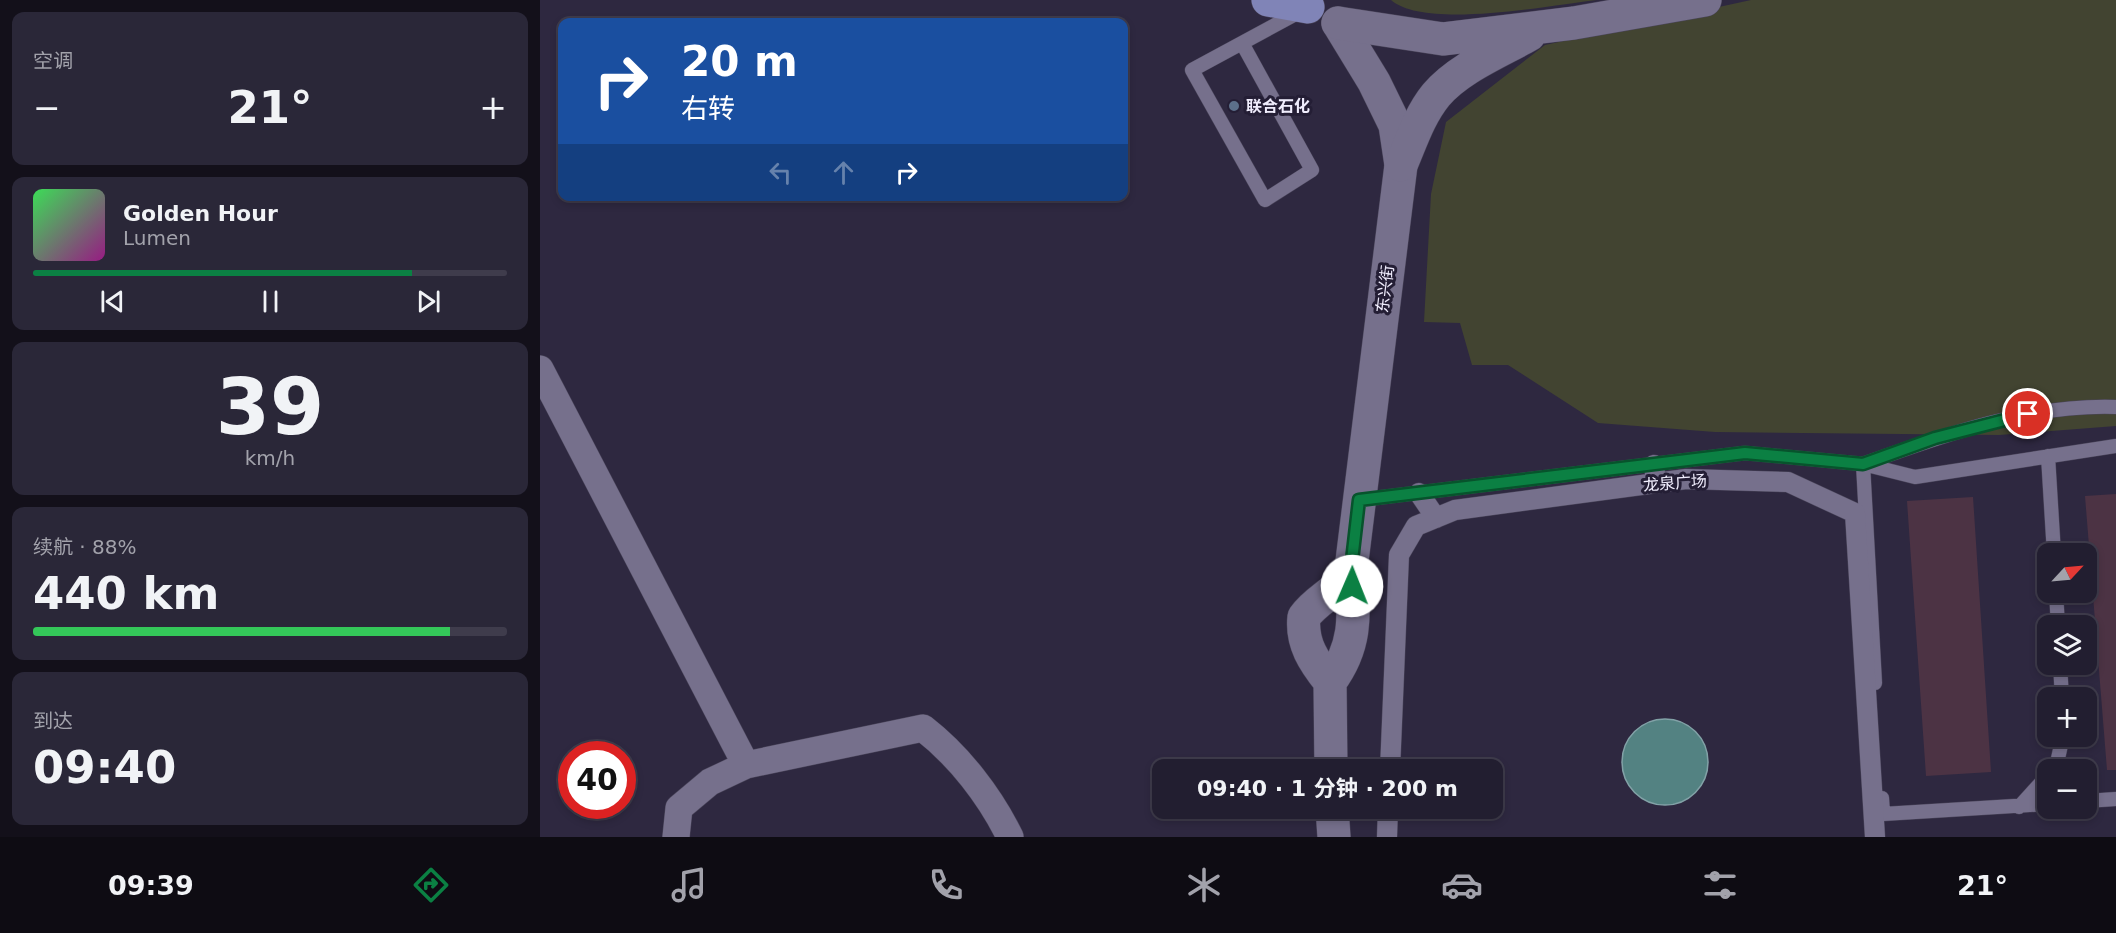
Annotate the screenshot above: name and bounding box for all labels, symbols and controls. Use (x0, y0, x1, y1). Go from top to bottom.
text: 20 m (681, 37, 798, 86)
icon: right (582, 42, 660, 120)
text: 空调 (33, 49, 73, 73)
text: 21° (227, 81, 313, 134)
text: − (33, 88, 61, 127)
text: + (479, 88, 507, 127)
text: 右转 (681, 93, 735, 124)
place label: 联合石化 (1246, 97, 1310, 116)
marker: 联合石化 (1227, 99, 1241, 113)
icon: left (764, 156, 797, 189)
icon: ahead (827, 156, 860, 189)
icon: right (890, 156, 923, 189)
text: Golden Hour (123, 201, 278, 226)
text: Lumen (123, 226, 191, 250)
street label: 东兴街 (1373, 264, 1397, 314)
icon: previous (96, 285, 129, 318)
icon: pause (254, 285, 287, 318)
icon: next (412, 285, 445, 318)
text: 39 (216, 362, 324, 452)
pin (2002, 388, 2053, 439)
icon: arrive (2011, 397, 2044, 430)
text: km/h (245, 446, 295, 470)
street label: 龙泉广场 (1642, 471, 1708, 495)
text: 续航 · 88% (33, 535, 137, 559)
north arrow (2037, 543, 2097, 603)
map controls (2037, 543, 2097, 819)
position arrow (1320, 554, 1384, 618)
text: 440 km (33, 567, 219, 620)
button: layers (2037, 615, 2097, 675)
button: + (2037, 687, 2097, 747)
text: 到达 (33, 709, 73, 733)
text: 09:40 (33, 741, 176, 794)
speed limit sign: 40 (558, 741, 636, 819)
button: − (2037, 759, 2097, 819)
text: 09:40 · 1 分钟 · 200 m (1197, 776, 1458, 801)
icon: directions (410, 864, 452, 906)
icon: music (668, 864, 710, 906)
icon: phone (925, 864, 967, 906)
icon: climate (1183, 864, 1225, 906)
icon: car (1441, 864, 1483, 906)
icon: filters (1699, 864, 1741, 906)
text: 09:39 (108, 870, 194, 901)
text: 21° (1957, 870, 2008, 901)

